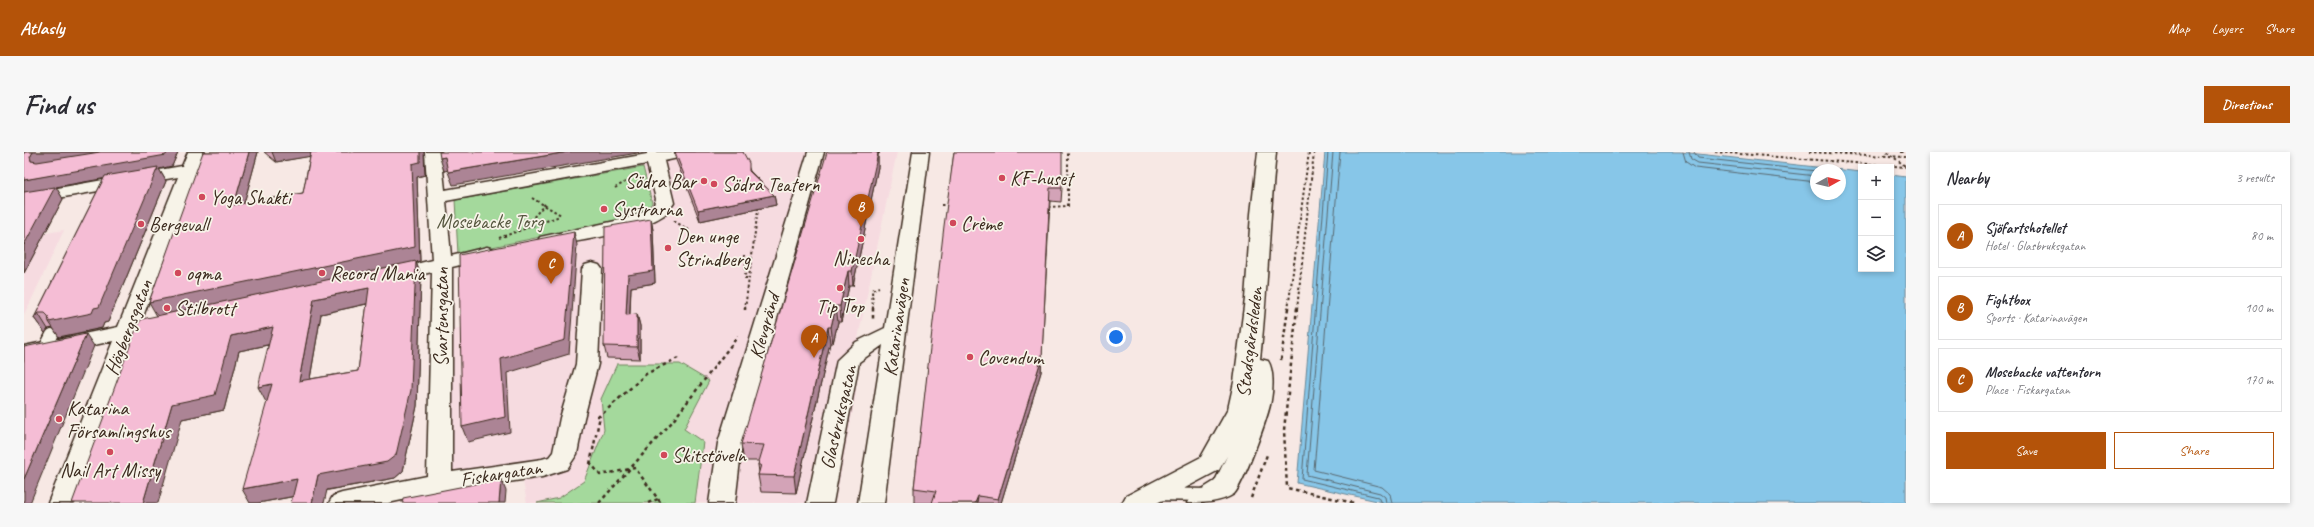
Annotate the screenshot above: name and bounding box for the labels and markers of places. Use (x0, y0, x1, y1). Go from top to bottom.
place label: KF-huset (1010, 166, 1076, 191)
place label: Södra Bar (625, 169, 698, 194)
place label: Södra Teatern (722, 172, 820, 197)
marker: KF-huset (997, 173, 1007, 183)
marker: Södra Bar (699, 176, 709, 186)
marker: Södra Teatern (709, 179, 719, 189)
place label: Yoga Shakti (210, 185, 293, 210)
marker: Yoga Shakti (197, 192, 207, 202)
pin: B (848, 194, 874, 227)
place label: Systrarna (612, 197, 684, 222)
marker: Systrarna (599, 204, 609, 214)
place label: Crème (961, 211, 1003, 236)
place label: Bergevall (149, 212, 212, 237)
marker: Crème (948, 218, 958, 228)
marker: Bergevall (136, 219, 146, 229)
place label: Den unge Strindberg (676, 224, 751, 272)
marker: Ninecha (856, 234, 866, 244)
marker: Den unge Strindberg (663, 243, 673, 253)
place label: Ninecha (833, 246, 891, 271)
pin: C (538, 251, 564, 284)
place label: oqma (186, 261, 223, 286)
place label: Record Mania (330, 261, 426, 286)
marker: oqma (173, 268, 183, 278)
marker: Record Mania (317, 268, 327, 278)
marker: Tip Top (835, 283, 845, 293)
place label: Tip Top (816, 294, 865, 319)
place label: Stilbrott (175, 296, 239, 321)
marker: Stilbrott (162, 303, 172, 313)
pin: A (801, 325, 827, 358)
place label: Covendum (978, 345, 1045, 370)
marker: Covendum (965, 352, 975, 362)
place label: Katarina Församlingshus (67, 396, 173, 444)
marker: Katarina Församlingshus (54, 414, 64, 424)
place label: Skitstöveln (672, 443, 747, 468)
marker: Nail Art Missy (105, 447, 115, 457)
marker: Skitstöveln (659, 450, 669, 460)
place label: Nail Art Missy (60, 458, 162, 483)

